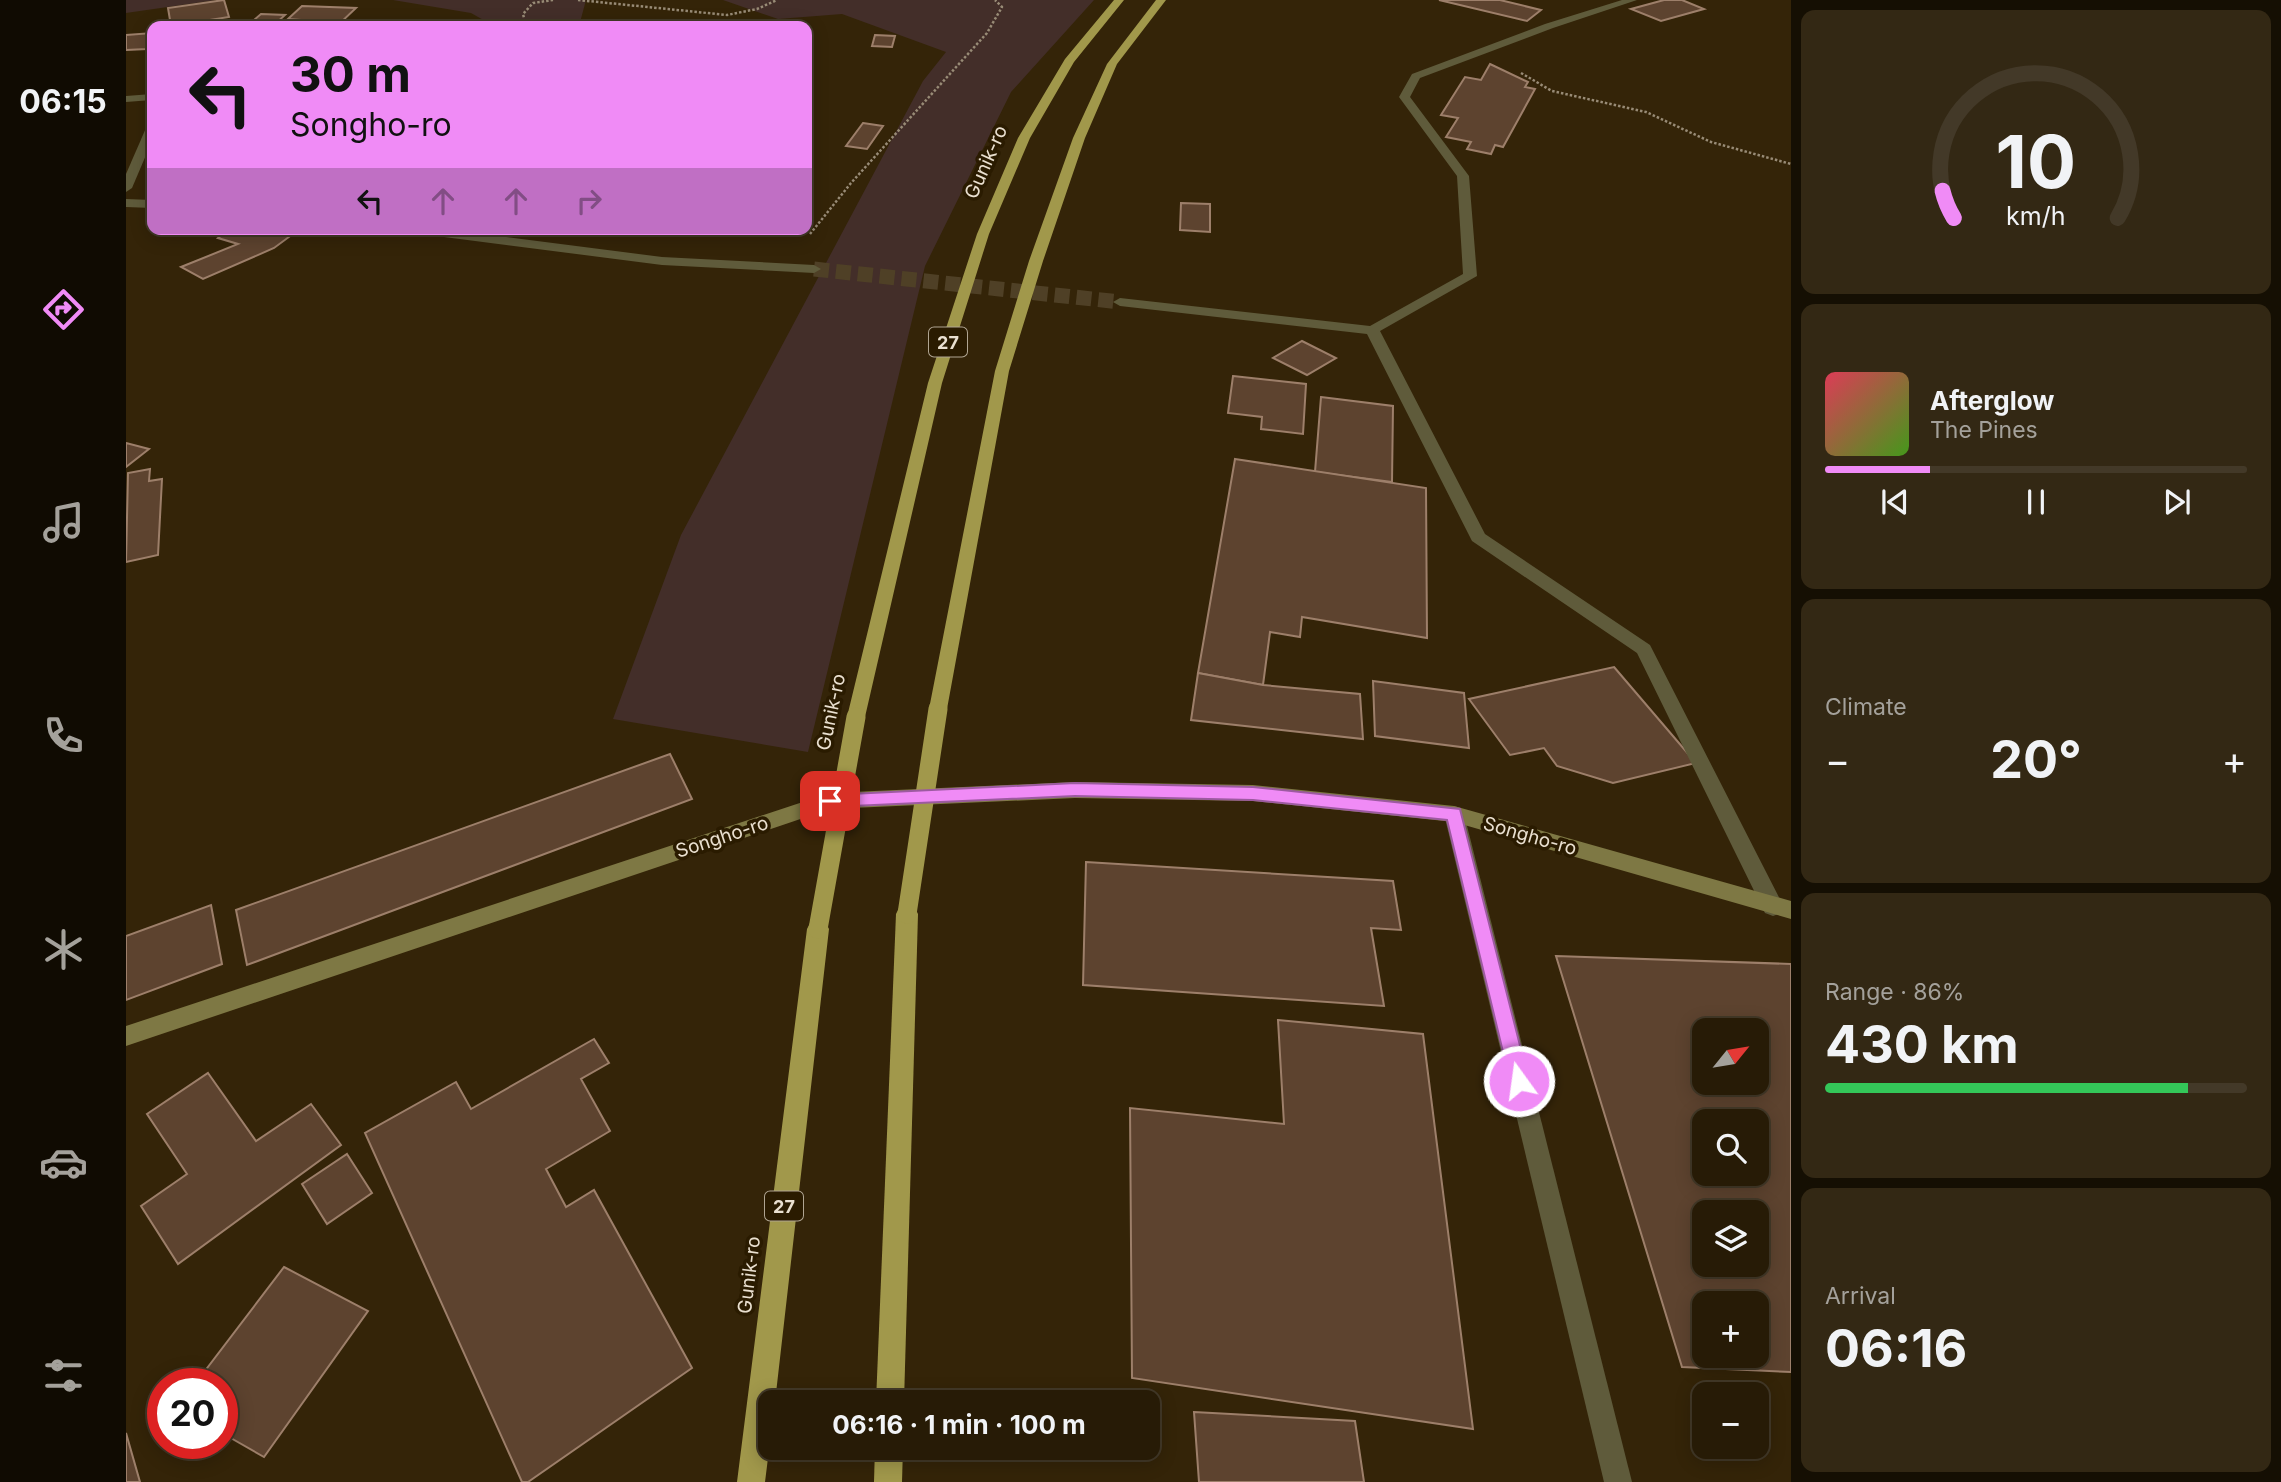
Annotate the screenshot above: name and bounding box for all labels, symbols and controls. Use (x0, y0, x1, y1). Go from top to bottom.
text: 30 m (290, 45, 411, 104)
icon: left (175, 49, 266, 140)
text: 06:15 (19, 82, 107, 121)
text: Songho-ro (290, 105, 452, 144)
text: 10 (1996, 118, 2076, 207)
street label: Gunik-ro (960, 122, 1012, 202)
icon: left (351, 182, 389, 220)
icon: ahead (424, 182, 462, 220)
icon: ahead (497, 182, 535, 220)
icon: right (570, 182, 608, 220)
text: km/h (2006, 201, 2066, 231)
icon: directions (39, 285, 88, 334)
road number: 27 (929, 328, 967, 356)
text: Afterglow (1930, 385, 2054, 416)
text: The Pines (1930, 416, 2038, 444)
icon: previous (1876, 483, 1914, 521)
icon: pause (2017, 483, 2055, 521)
icon: next (2158, 483, 2196, 521)
icon: music (39, 498, 88, 547)
street label: Gunik-ro (812, 672, 850, 752)
text: Climate (1825, 693, 1907, 721)
icon: phone (39, 711, 88, 760)
text: 20° (1990, 728, 2082, 791)
text: − (1825, 737, 1850, 783)
text: + (2222, 737, 2247, 783)
pin (800, 771, 860, 831)
icon: arrive (811, 782, 849, 820)
street label: Songho-ro (673, 811, 771, 863)
street label: Songho-ro (1481, 812, 1579, 860)
icon: climate (39, 925, 88, 974)
text: Range · 86% (1825, 978, 1964, 1006)
text: 430 km (1825, 1013, 2019, 1076)
north arrow (1692, 1018, 1769, 1096)
map controls (1692, 1018, 1769, 1459)
position arrow (1482, 1044, 1556, 1118)
button: search (1692, 1109, 1769, 1186)
icon: car (39, 1138, 88, 1187)
road number: 27 (765, 1191, 803, 1220)
button: layers (1692, 1200, 1769, 1277)
street label: Gunik-ro (733, 1235, 765, 1315)
text: Arrival (1825, 1282, 1896, 1310)
button: + (1692, 1291, 1769, 1368)
text: 06:16 (1825, 1317, 1967, 1380)
icon: filters (39, 1351, 88, 1400)
speed limit sign: 20 (147, 1368, 238, 1459)
button: − (1692, 1382, 1769, 1459)
text: 06:16 · 1 min · 100 m (832, 1409, 1086, 1440)

